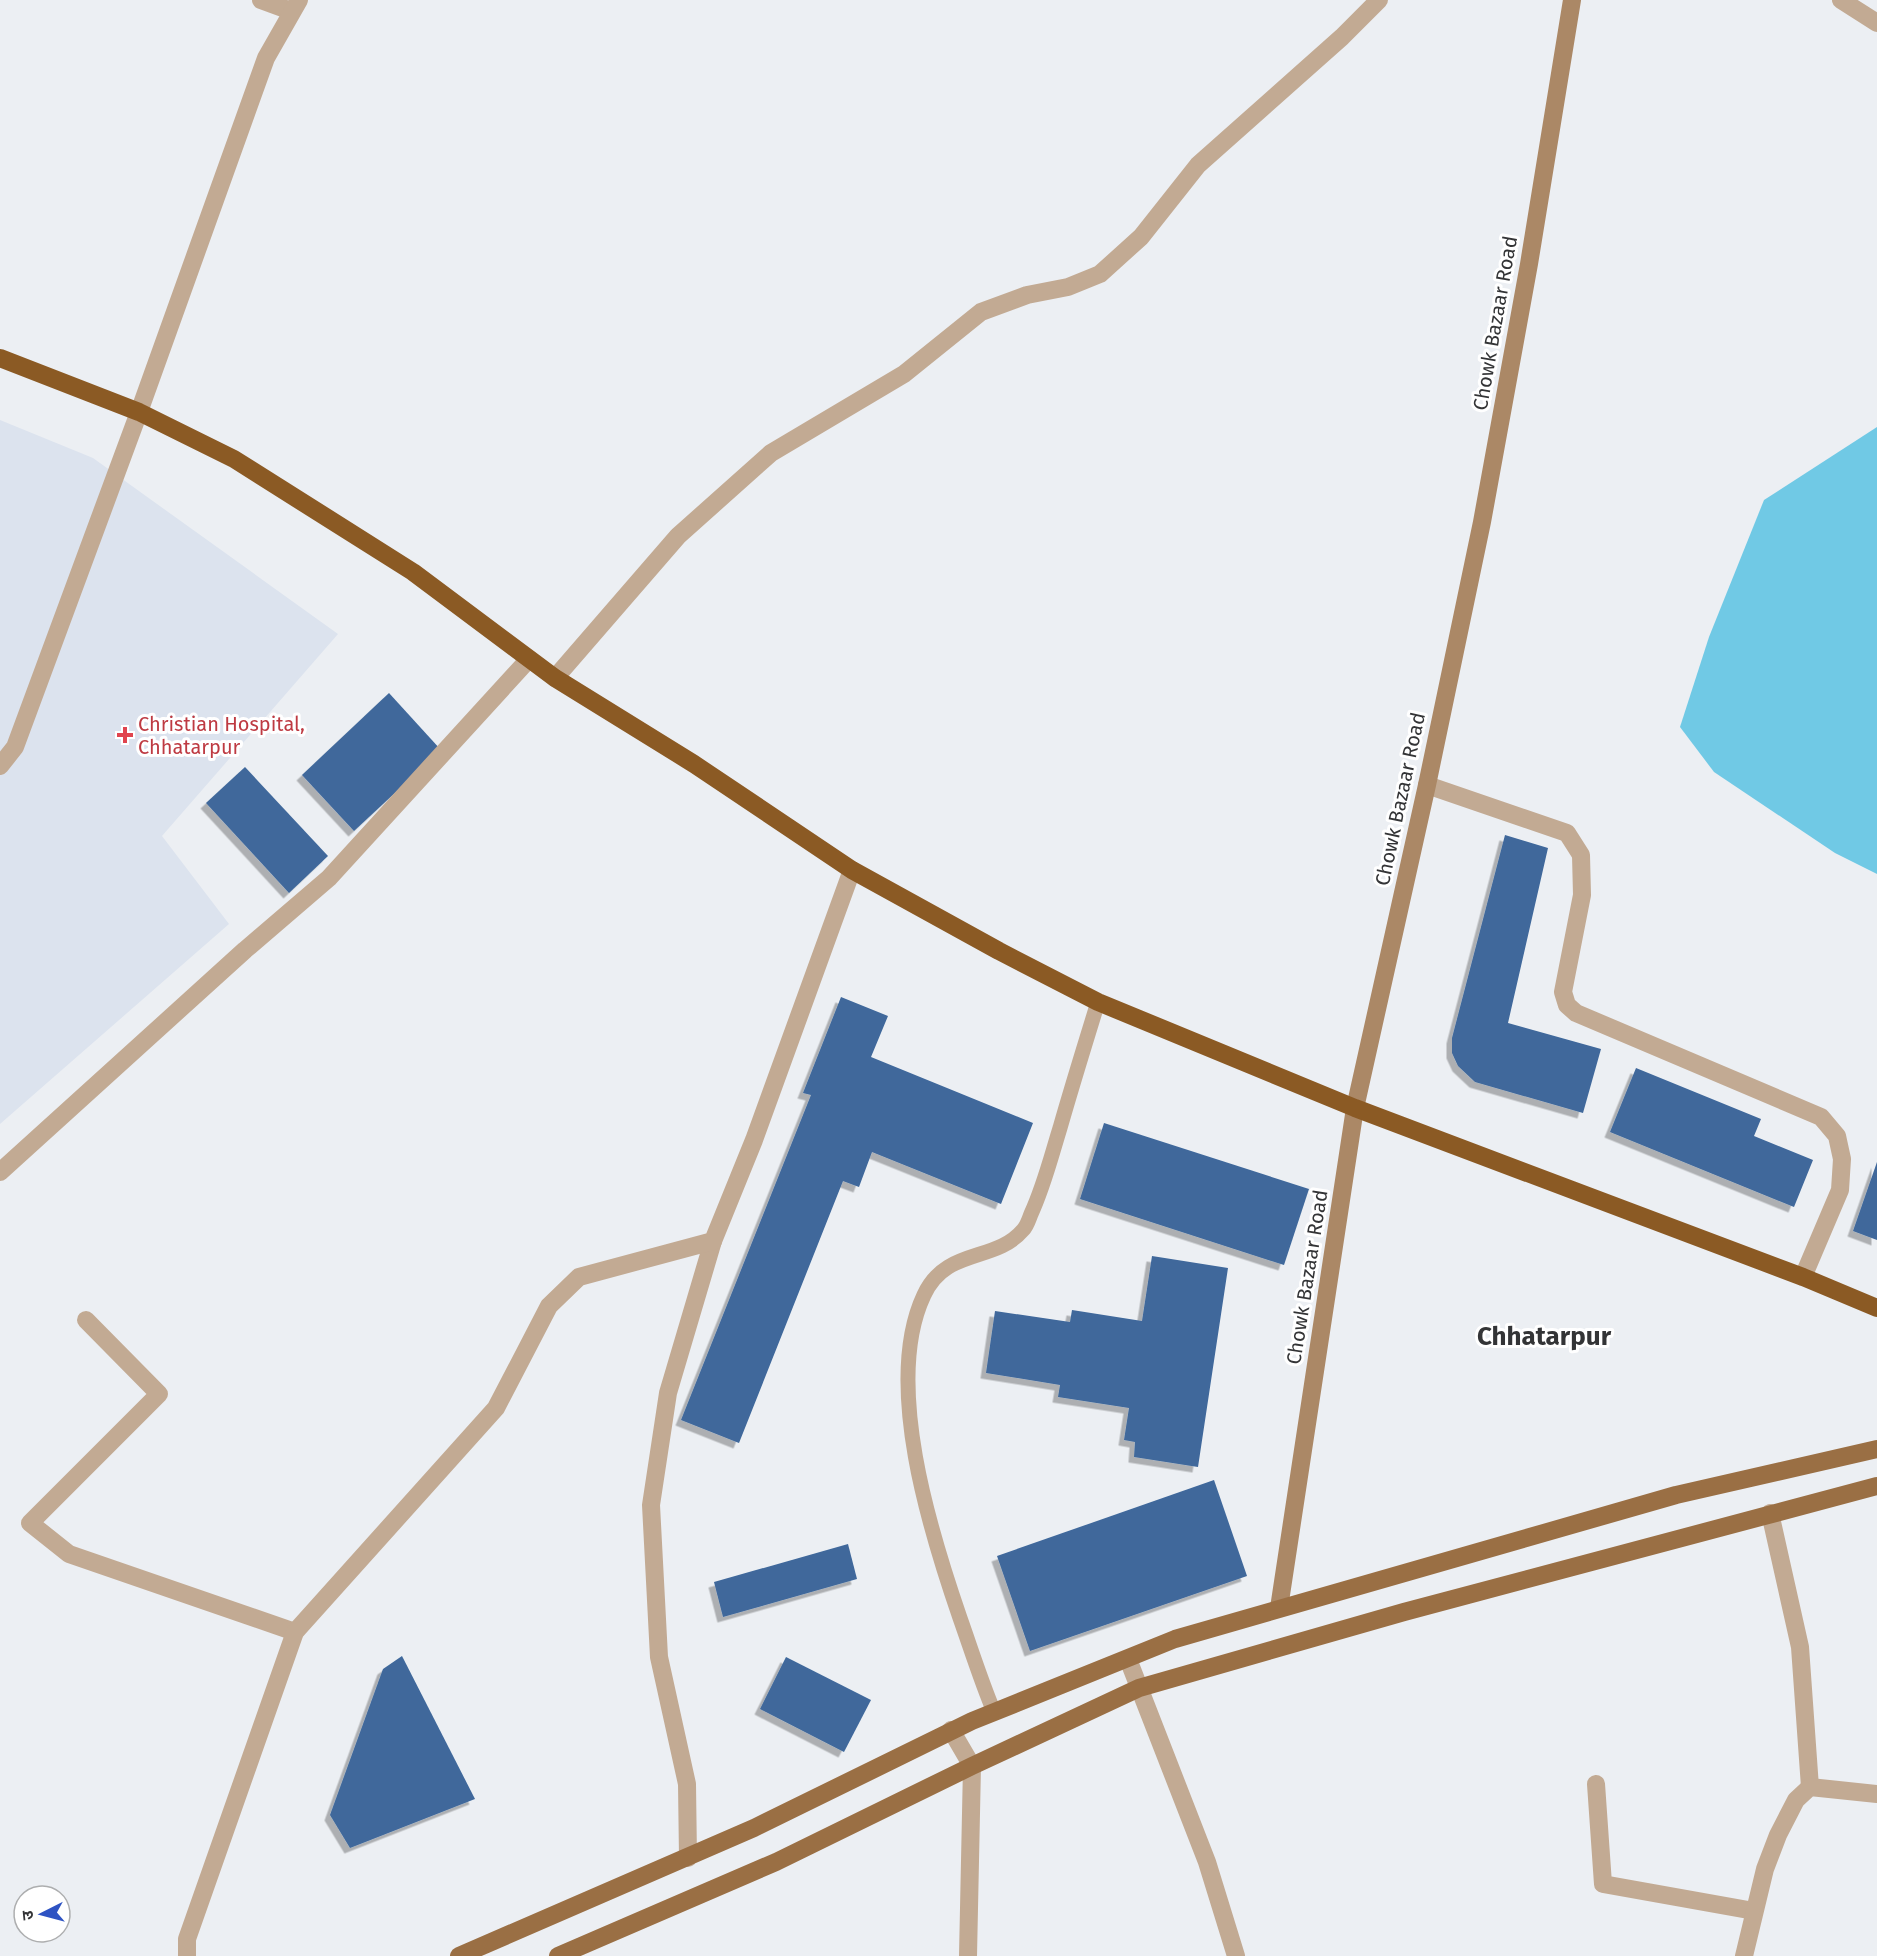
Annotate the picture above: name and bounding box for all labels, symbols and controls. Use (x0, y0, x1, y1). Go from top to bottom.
street label: Chowk Bazaar Road (1468, 234, 1522, 412)
street label: Chowk Bazaar Road (1370, 710, 1430, 888)
place label: Christian Hospital, Chhatarpur (138, 712, 305, 759)
marker: Christian Hospital, Chhatarpur (116, 726, 134, 744)
street label: Chowk Bazaar Road (1281, 1188, 1333, 1366)
district label: Chhatarpur (1477, 1321, 1612, 1352)
north arrow (12, 1884, 72, 1944)
text: उ (18, 1909, 38, 1921)

